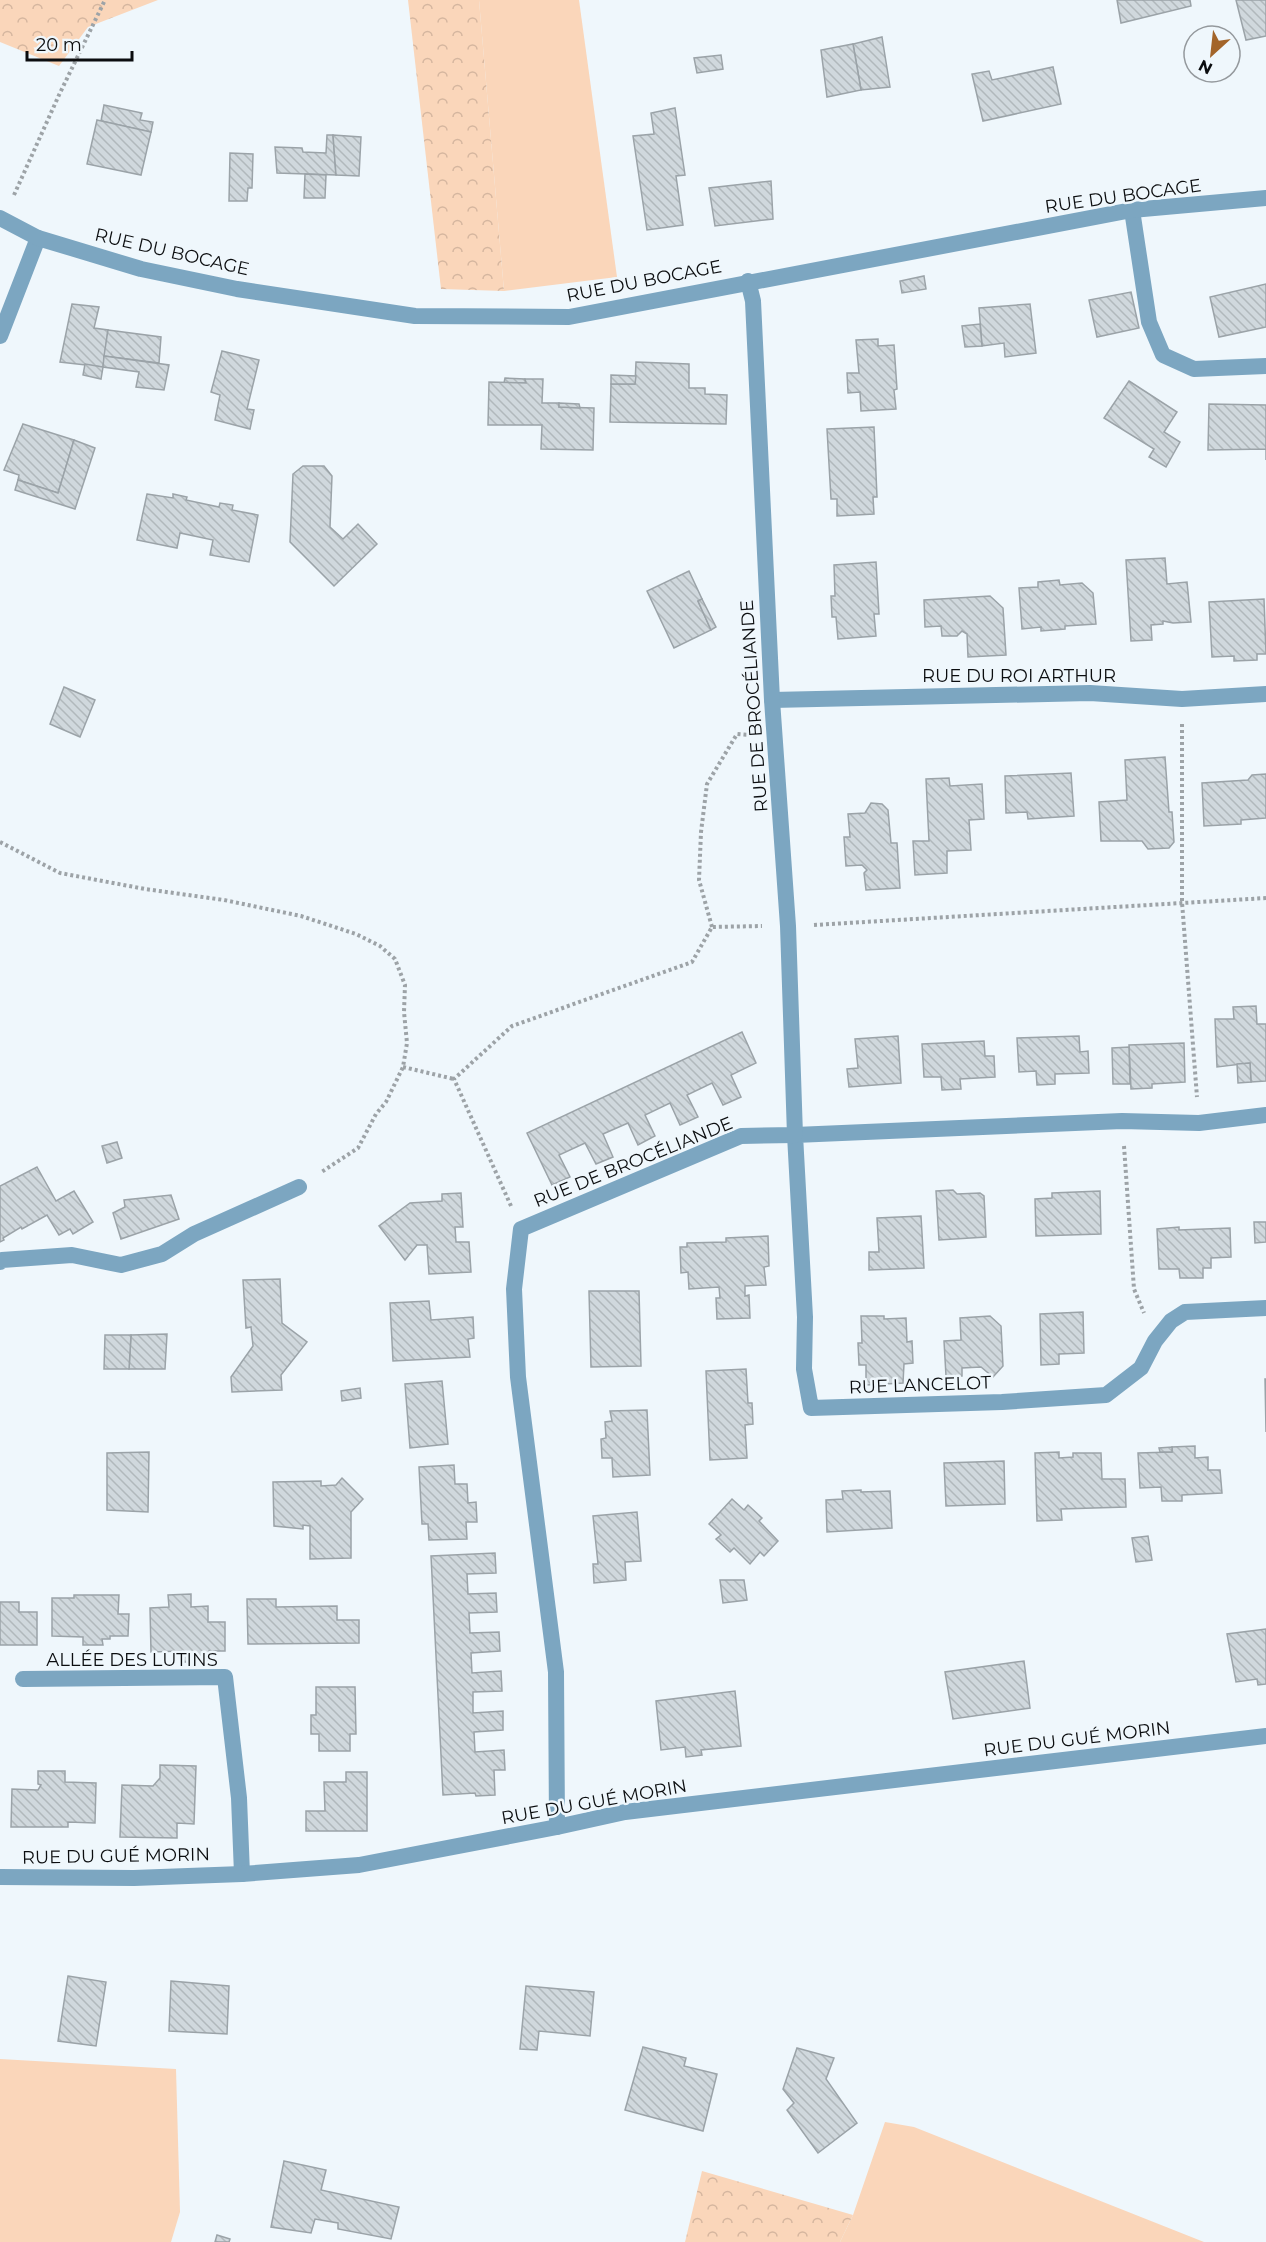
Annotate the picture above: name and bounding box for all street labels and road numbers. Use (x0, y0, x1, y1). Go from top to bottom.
street label: RUE DU BOCAGE (1043, 174, 1203, 218)
street label: RUE DU BOCAGE (93, 224, 251, 280)
street label: RUE DU BOCAGE (565, 255, 723, 307)
street label: RUE DE BROCÉLIANDE (736, 599, 772, 813)
street label: RUE DU ROI ARTHUR (922, 665, 1116, 687)
street label: RUE DE BROCÉLIANDE (530, 1112, 736, 1212)
street label: RUE LANCELOT (848, 1371, 992, 1398)
street label: ALLÉE DES LUTINS (46, 1649, 218, 1671)
street label: RUE DU GUÉ MORIN (982, 1717, 1172, 1761)
street label: RUE DU GUÉ MORIN (499, 1775, 689, 1829)
street label: RUE DU GUÉ MORIN (22, 1843, 210, 1869)

